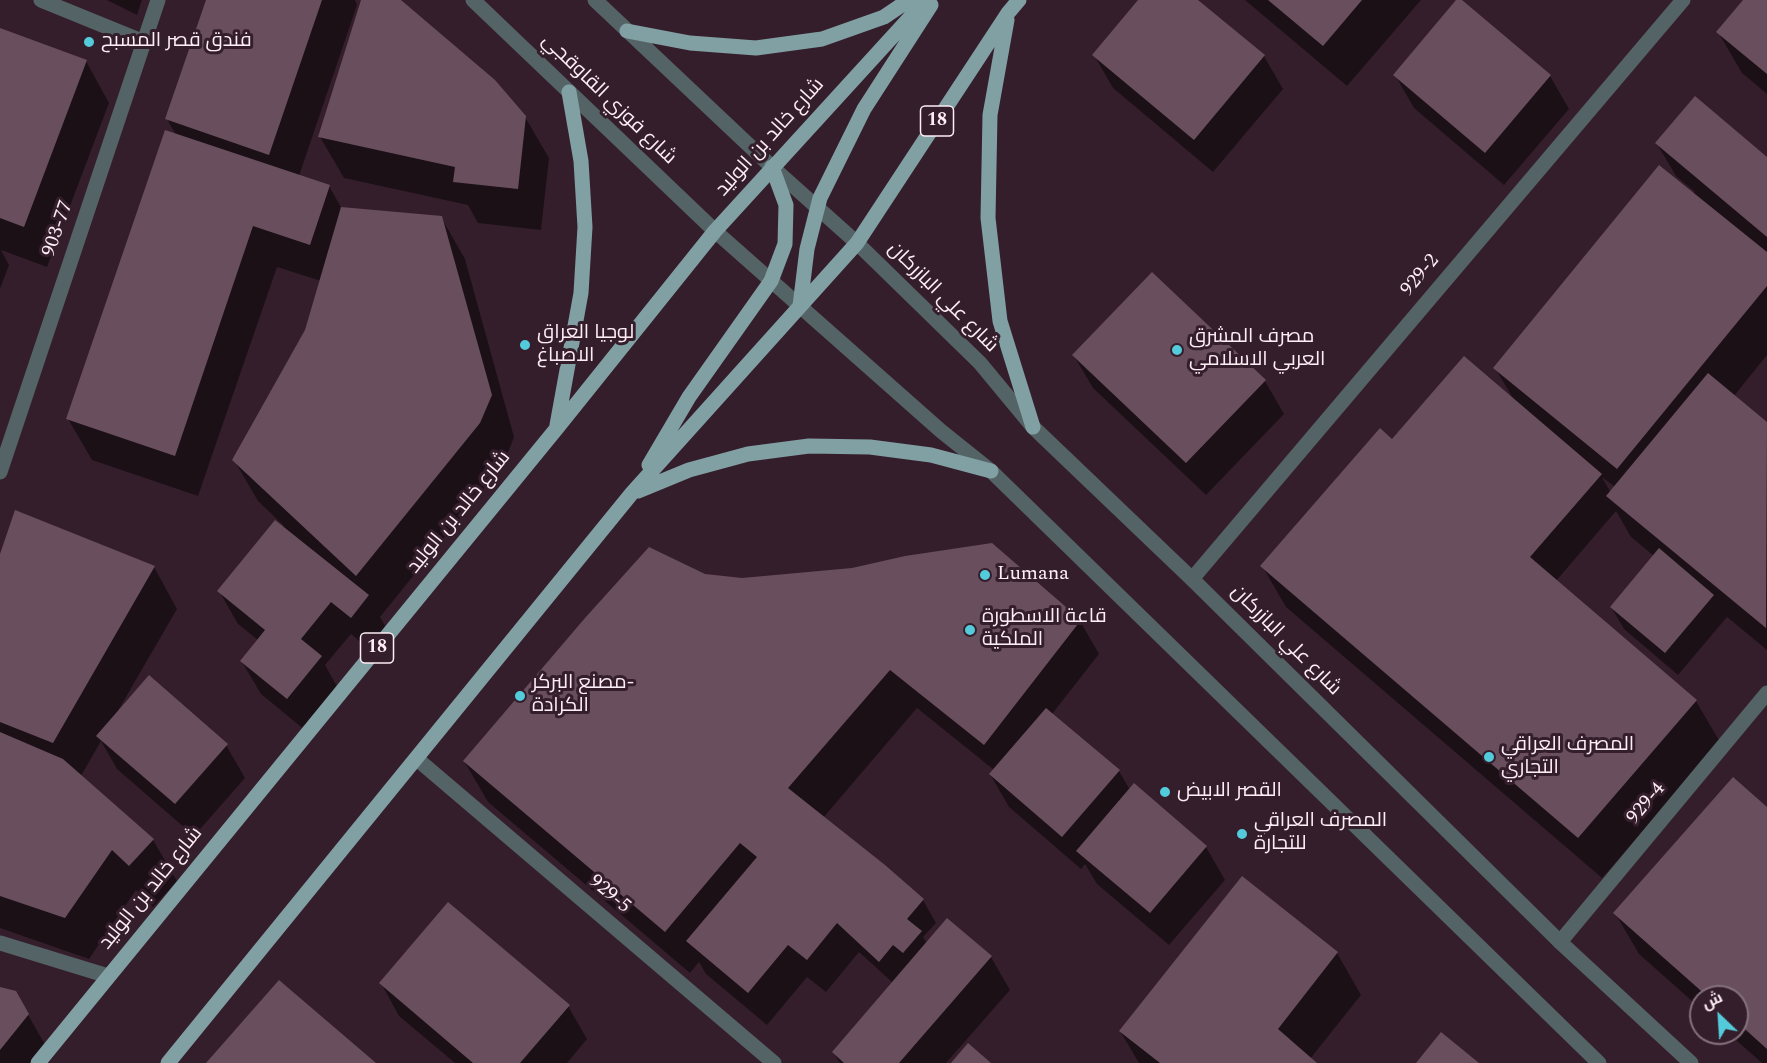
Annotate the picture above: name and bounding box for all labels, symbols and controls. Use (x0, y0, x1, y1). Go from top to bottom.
place label: فندق قصر المسبح (101, 30, 252, 54)
street label: شارع فوزي القاوقجي (536, 30, 680, 170)
marker: فندق قصر المسبح (82, 35, 96, 49)
street label: شارع خالد بن الوليد (712, 74, 830, 202)
road number: 18 (920, 106, 954, 136)
street label: 903-77 (38, 198, 80, 260)
street label: شارع علي البازركان (882, 238, 1002, 358)
street label: 929-2 (1397, 250, 1445, 302)
place label: لوجيا العراق الاصباغ (537, 322, 634, 369)
place label: مصرف المشرق العربي الاسلامي (1189, 326, 1325, 373)
marker: لوجيا العراق الاصباغ (518, 338, 532, 352)
marker: مصرف المشرق العربي الاسلامي (1170, 343, 1184, 357)
street label: شارع خالد بن الوليد (403, 447, 517, 579)
place label: Lumana (997, 563, 1069, 587)
marker: Lumana (978, 568, 992, 582)
street label: شارع علي البازركان (1225, 581, 1345, 701)
place label: قاعة الاسطورة الملكية (982, 606, 1107, 653)
marker: قاعة الاسطورة الملكية (963, 623, 977, 637)
road number: 18 (360, 633, 394, 663)
place label: مصنع البركر- الكرادة (532, 672, 634, 719)
marker: مصنع البركر- الكرادة (513, 689, 527, 703)
place label: المصرف العراقي التجاري (1501, 734, 1634, 781)
marker: المصرف العراقي التجاري (1482, 750, 1496, 764)
street label: 929-4 (1623, 778, 1671, 830)
place label: القصر الابيض (1177, 780, 1282, 804)
marker: القصر الابيض (1158, 785, 1172, 799)
place label: المصرف العراقي للتجارة (1254, 810, 1387, 857)
street label: شارع خالد بن الوليد (95, 823, 209, 955)
marker: المصرف العراقي للتجارة (1235, 827, 1249, 841)
street label: 929-5 (583, 871, 635, 919)
north arrow (1689, 985, 1749, 1045)
text: ش (1698, 985, 1727, 1016)

